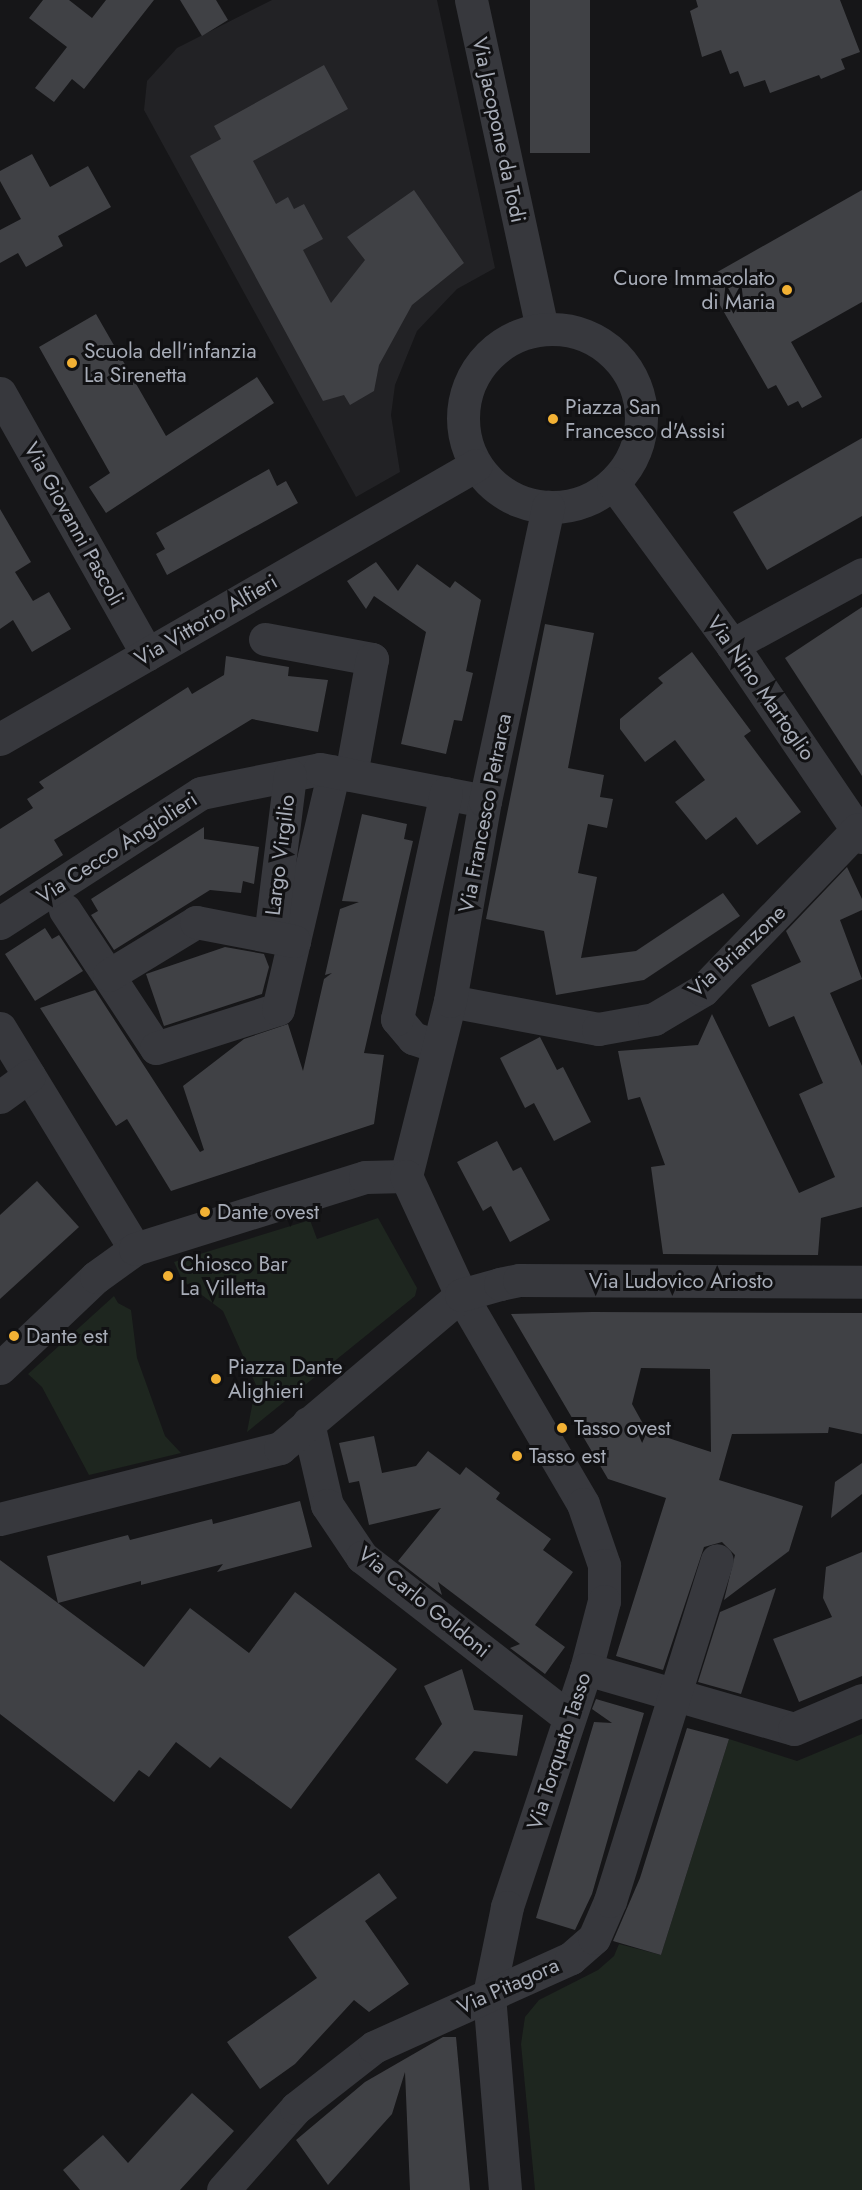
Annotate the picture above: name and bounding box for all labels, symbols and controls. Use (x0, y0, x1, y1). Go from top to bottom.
street label: Via Jacopone da Todi (467, 35, 531, 225)
place label: Cuore Immacolato di Maria (613, 265, 775, 315)
marker: Cuore Immacolato di Maria (780, 283, 794, 297)
place label: Scuola dell'infanzia La Sirenetta (84, 338, 257, 388)
marker: Scuola dell'infanzia La Sirenetta (65, 356, 79, 370)
place label: Piazza San Francesco d'Assisi (565, 394, 726, 444)
marker: Piazza San Francesco d'Assisi (546, 412, 560, 426)
street label: Via Giovanni Pascoli (19, 438, 129, 610)
street label: Via Vittorio Alfieri (130, 569, 282, 671)
street label: Via Nino Martoglio (702, 611, 820, 765)
street label: Via Francesco Petrarca (453, 711, 517, 915)
street label: Via Cecco Angiolieri (32, 787, 202, 909)
street label: Largo Virgilio (260, 793, 300, 917)
street label: Via Brianzone (683, 900, 791, 1002)
place label: Dante ovest (217, 1199, 319, 1225)
marker: Dante ovest (198, 1205, 212, 1219)
place label: Chiosco Bar La Villetta (180, 1251, 288, 1301)
street label: Via Ludovico Ariosto (589, 1268, 773, 1294)
marker: Chiosco Bar La Villetta (161, 1269, 175, 1283)
place label: Dante est (26, 1323, 108, 1349)
marker: Dante est (7, 1329, 21, 1343)
place label: Piazza Dante Alighieri (228, 1354, 343, 1404)
marker: Piazza Dante Alighieri (209, 1372, 223, 1386)
place label: Tasso ovest (574, 1415, 671, 1441)
marker: Tasso ovest (555, 1421, 569, 1435)
place label: Tasso est (529, 1443, 606, 1469)
marker: Tasso est (510, 1449, 524, 1463)
street label: Via Carlo Goldoni (353, 1541, 495, 1663)
street label: Via Torquato Tasso (522, 1669, 596, 1833)
street label: Via Pitagora (453, 1952, 563, 2020)

